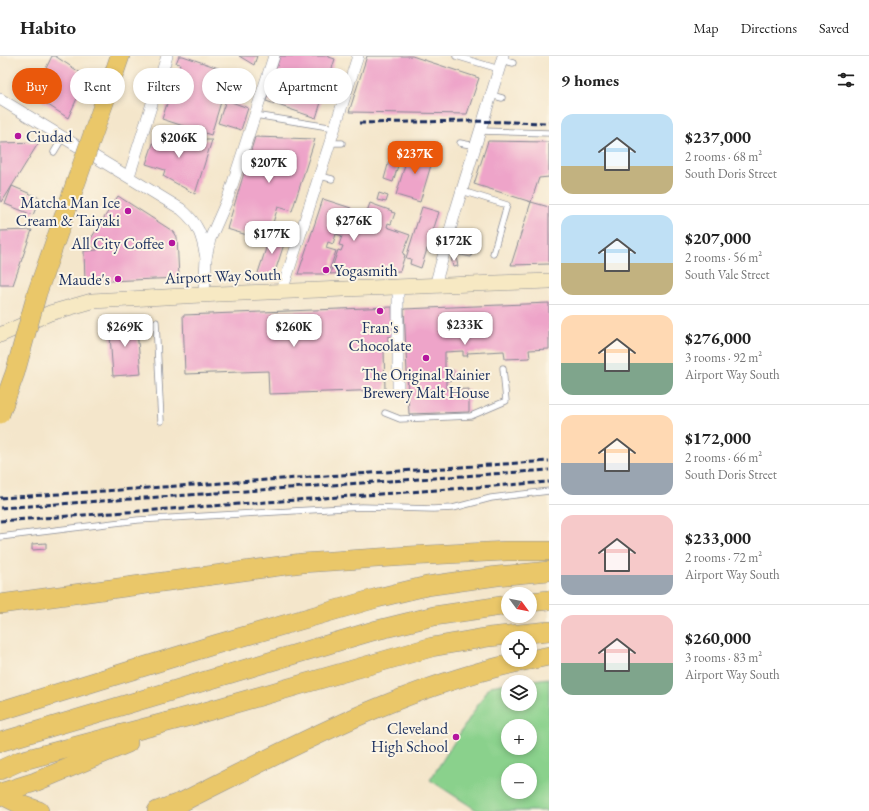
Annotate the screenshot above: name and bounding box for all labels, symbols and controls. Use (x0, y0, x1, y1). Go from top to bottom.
text: Habito (20, 15, 76, 40)
text: Map (693, 19, 719, 37)
text: Directions (741, 19, 797, 37)
text: Saved (819, 19, 849, 37)
chip: Buy (12, 68, 62, 104)
chip: Rent (70, 68, 125, 104)
chip: Filters (133, 68, 194, 104)
chip: New (202, 68, 256, 104)
chip: Apartment (264, 68, 352, 104)
text: 9 homes (561, 69, 619, 91)
icon: filters (835, 69, 857, 91)
pin: $206K (151, 125, 207, 159)
place label: Ciudad (26, 126, 73, 147)
text: $237,000 (685, 126, 751, 148)
text: $206K (161, 129, 197, 146)
icon: home (593, 130, 641, 178)
marker: Ciudad (13, 131, 23, 141)
pin: $237K (387, 141, 443, 175)
text: $237K (397, 145, 433, 162)
text: 2 rooms · 68 m² (685, 148, 762, 165)
pin: $207K (241, 150, 297, 184)
text: $207K (251, 154, 287, 171)
text: South Doris Street (685, 165, 777, 182)
place label: Matcha Man Ice Cream & Taiyaki (16, 192, 120, 231)
marker: Matcha Man Ice Cream & Taiyaki (123, 206, 133, 216)
pin: $276K (326, 208, 382, 242)
text: $276K (336, 212, 372, 229)
pin: $177K (244, 221, 300, 255)
text: $177K (254, 225, 290, 242)
text: $207,000 (685, 227, 751, 249)
pin: $172K (426, 228, 482, 262)
icon: home (593, 231, 641, 279)
text: $172K (436, 232, 472, 249)
place label: All City Coffee (70, 233, 164, 254)
marker: All City Coffee (167, 238, 177, 248)
text: 2 rooms · 56 m² (685, 249, 762, 266)
place label: Yogasmith (334, 260, 398, 281)
street label: Airport Way South (163, 263, 282, 289)
marker: Yogasmith (321, 265, 331, 275)
text: South Vale Street (685, 266, 770, 283)
place label: Maude's (58, 269, 110, 290)
marker: Maude's (113, 274, 123, 284)
marker: Fran's Chocolate (375, 306, 385, 316)
pin: $233K (437, 312, 493, 346)
pin: $269K (97, 314, 153, 348)
pin: $260K (266, 314, 322, 348)
text: $233K (447, 316, 483, 333)
place label: Fran's Chocolate (349, 317, 411, 356)
text: $269K (107, 318, 143, 335)
text: $260K (276, 318, 312, 335)
text: $276,000 (685, 327, 751, 349)
icon: home (593, 331, 641, 379)
text: 3 rooms · 92 m² (685, 349, 762, 366)
marker: The Original Rainier Brewery Malt House (421, 353, 431, 363)
place label: The Original Rainier Brewery Malt House (362, 364, 491, 403)
text: Airport Way South (685, 366, 780, 383)
text: $172,000 (685, 427, 751, 449)
icon: home (593, 431, 641, 479)
text: 2 rooms · 66 m² (685, 449, 762, 466)
text: South Doris Street (685, 466, 777, 483)
text: $233,000 (685, 527, 751, 549)
icon: home (593, 531, 641, 579)
text: 2 rooms · 72 m² (685, 549, 762, 566)
text: Airport Way South (685, 566, 780, 583)
north arrow (501, 587, 537, 623)
map controls (501, 587, 537, 799)
text: $260,000 (685, 627, 751, 649)
button: locate (501, 631, 537, 667)
icon: home (593, 631, 641, 679)
text: 3 rooms · 83 m² (685, 649, 762, 666)
text: Airport Way South (685, 666, 780, 683)
button: layers (501, 675, 537, 711)
place label: Cleveland High School (371, 718, 449, 757)
button: + (501, 719, 537, 755)
marker: Cleveland High School (451, 732, 461, 742)
button: − (501, 763, 537, 799)

